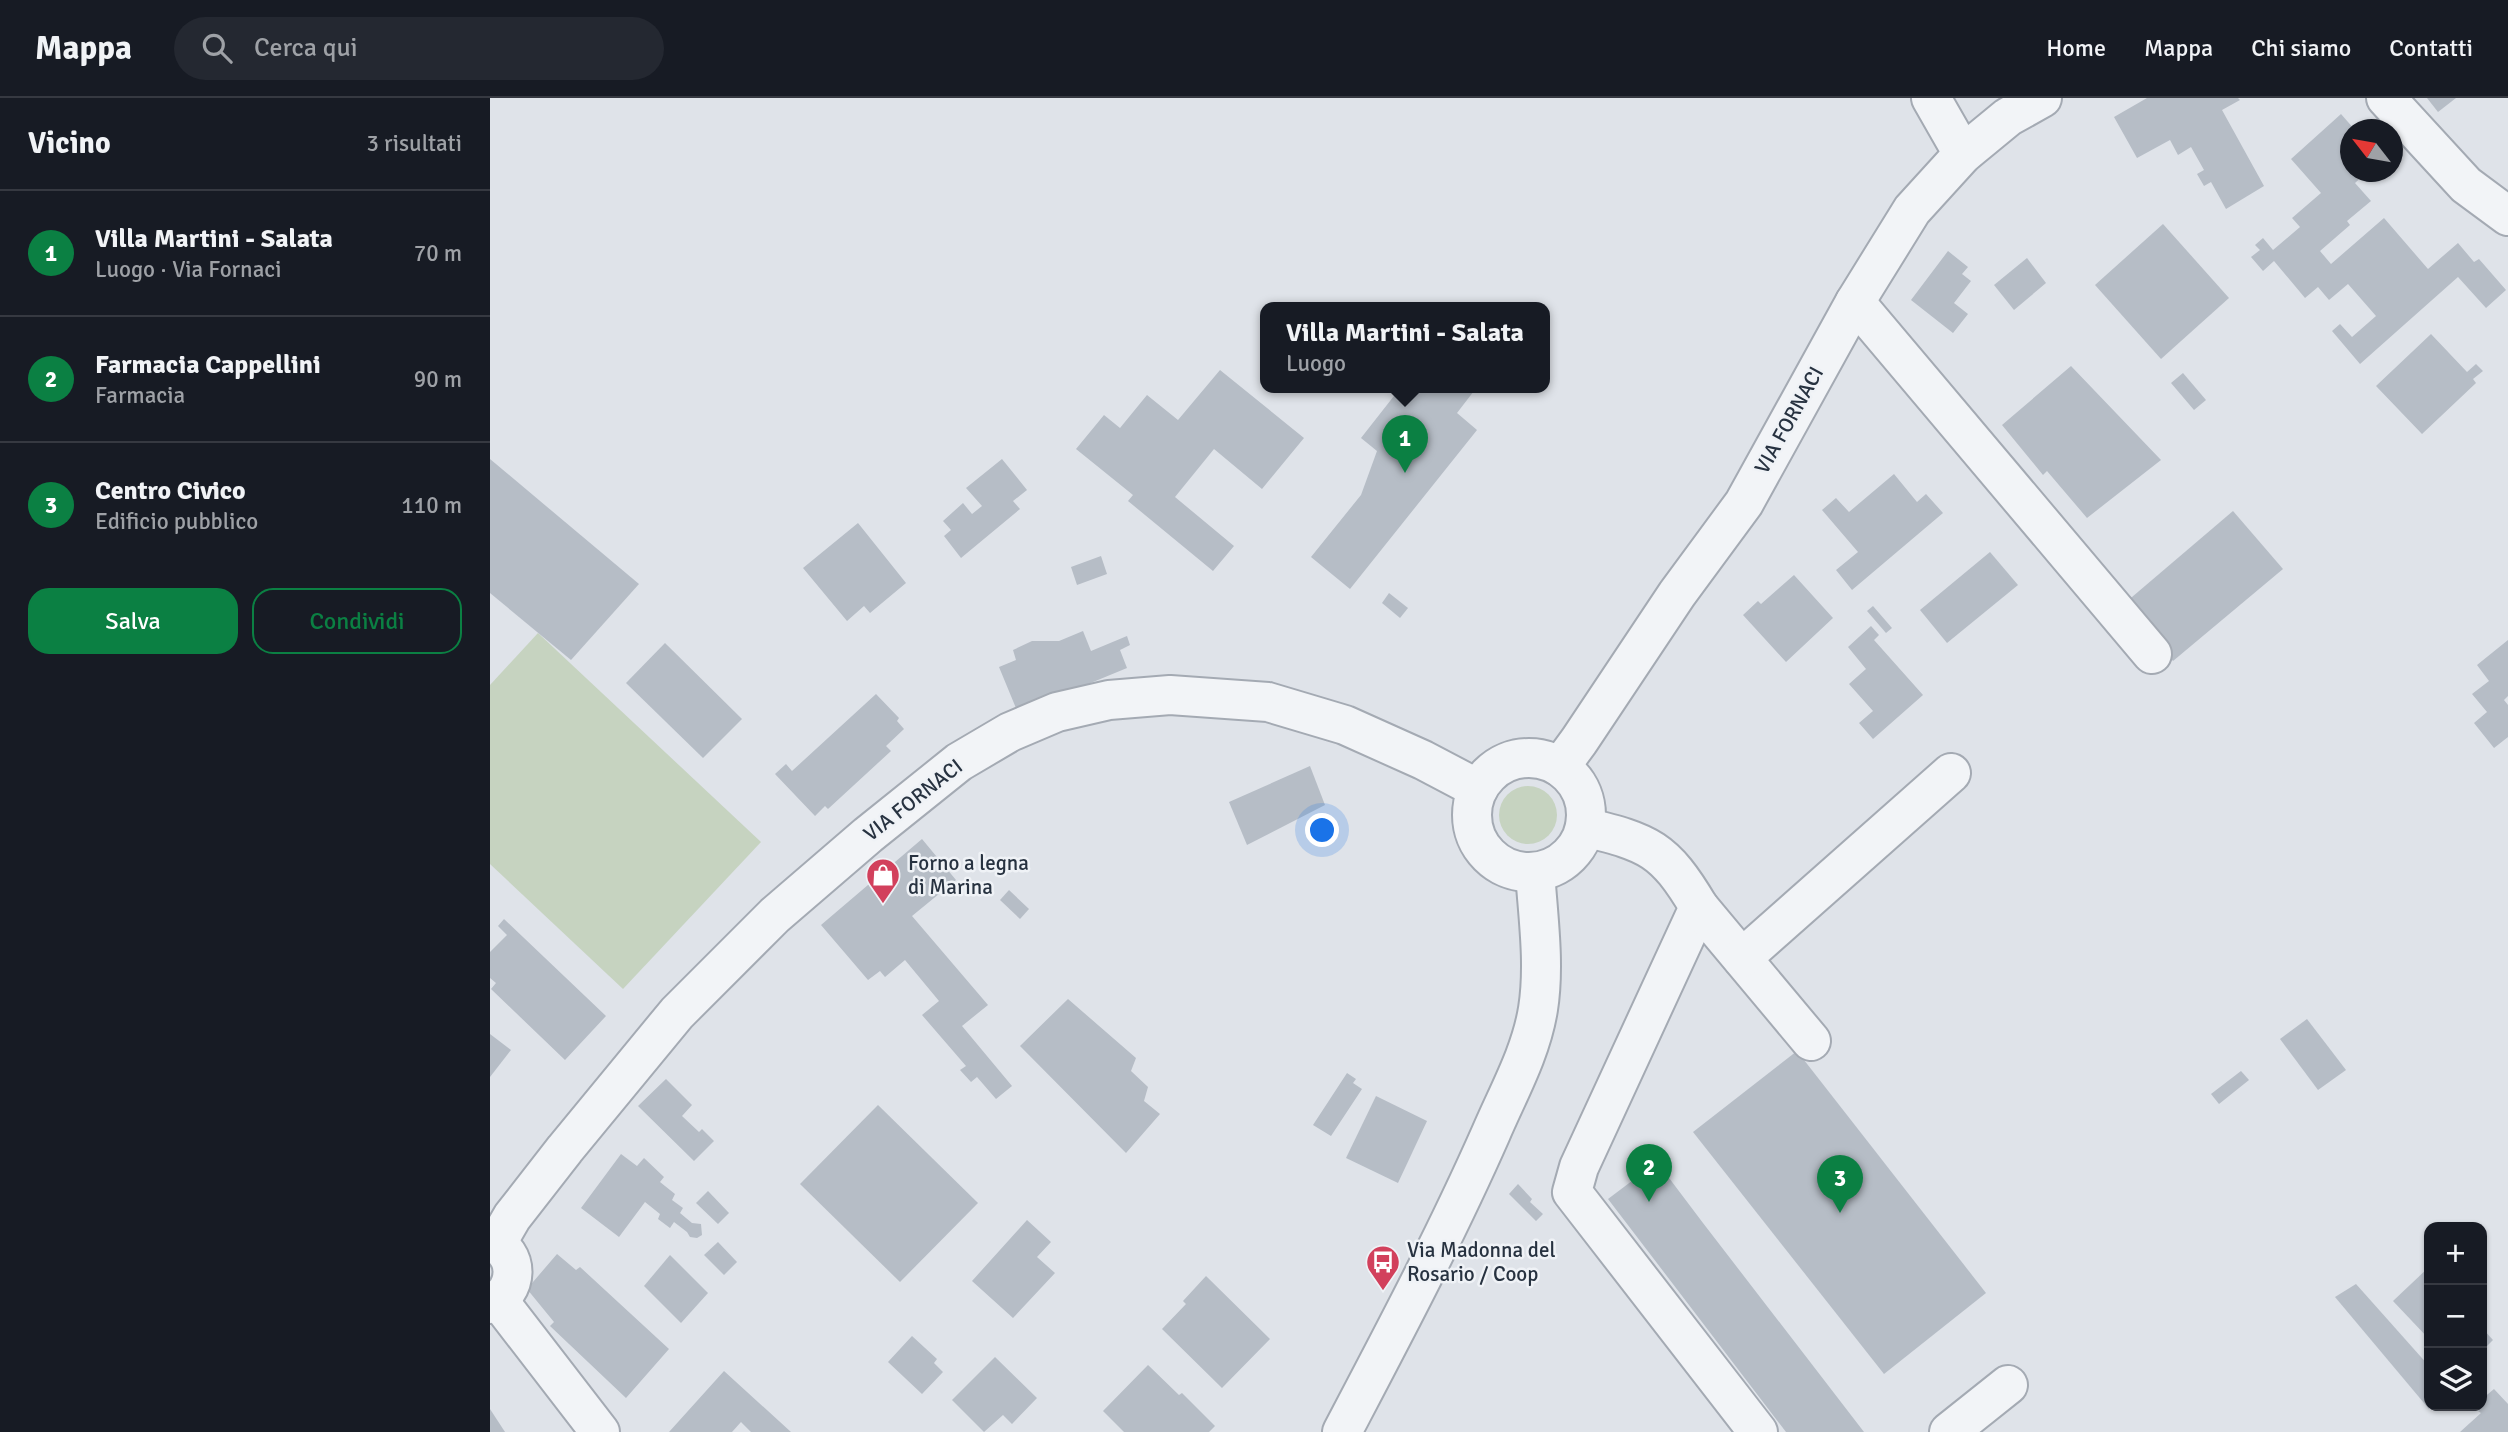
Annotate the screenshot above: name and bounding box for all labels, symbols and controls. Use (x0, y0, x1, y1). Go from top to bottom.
search box (174, 17, 664, 80)
text: Mappa (35, 28, 132, 69)
icon: search (198, 29, 236, 67)
text: Cerca qui (254, 32, 358, 64)
text: Home (2046, 33, 2106, 63)
text: Mappa (2144, 33, 2213, 63)
text: Chi siamo (2251, 33, 2351, 63)
text: Contatti (2389, 33, 2473, 63)
north arrow (2340, 119, 2403, 182)
text: Vicino (28, 125, 111, 162)
text: 3 risultati (366, 129, 462, 158)
text: Villa Martini - Salata (95, 223, 333, 255)
text: 1 (45, 239, 57, 268)
text: 70 m (414, 239, 462, 268)
text: Luogo · Via Fornaci (95, 255, 282, 284)
popup (1260, 302, 1550, 393)
text: Villa Martini - Salata (1286, 317, 1524, 349)
text: Farmacia Cappellini (95, 349, 321, 381)
text: Luogo (1286, 349, 1346, 378)
street label: VIA FORNACI (1749, 362, 1829, 478)
text: 2 (45, 365, 57, 394)
text: 90 m (414, 365, 462, 394)
text: Farmacia (95, 381, 185, 410)
pin: 1 (1382, 415, 1428, 473)
text: Centro Civico (95, 475, 246, 507)
text: 3 (45, 491, 57, 520)
text: 110 m (401, 491, 462, 520)
text: Edificio pubblico (95, 507, 258, 536)
button: Salva (28, 588, 238, 654)
button: Condividi (252, 588, 462, 654)
street label: VIA FORNACI (858, 753, 968, 847)
your location (1305, 813, 1339, 847)
place label: Forno a legna di Marina (908, 850, 1029, 900)
shop icon: Forno a legna di Marina (864, 856, 902, 905)
pin: 2 (1626, 1144, 1672, 1202)
pin: 3 (1817, 1155, 1863, 1213)
map controls (2424, 1222, 2487, 1411)
button: + (2424, 1222, 2487, 1285)
place label: Via Madonna del Rosario / Coop (1407, 1237, 1556, 1287)
bus stop icon: Via Madonna del Rosario / Coop (1364, 1243, 1402, 1292)
button: − (2424, 1285, 2487, 1348)
button: layers (2424, 1348, 2487, 1411)

